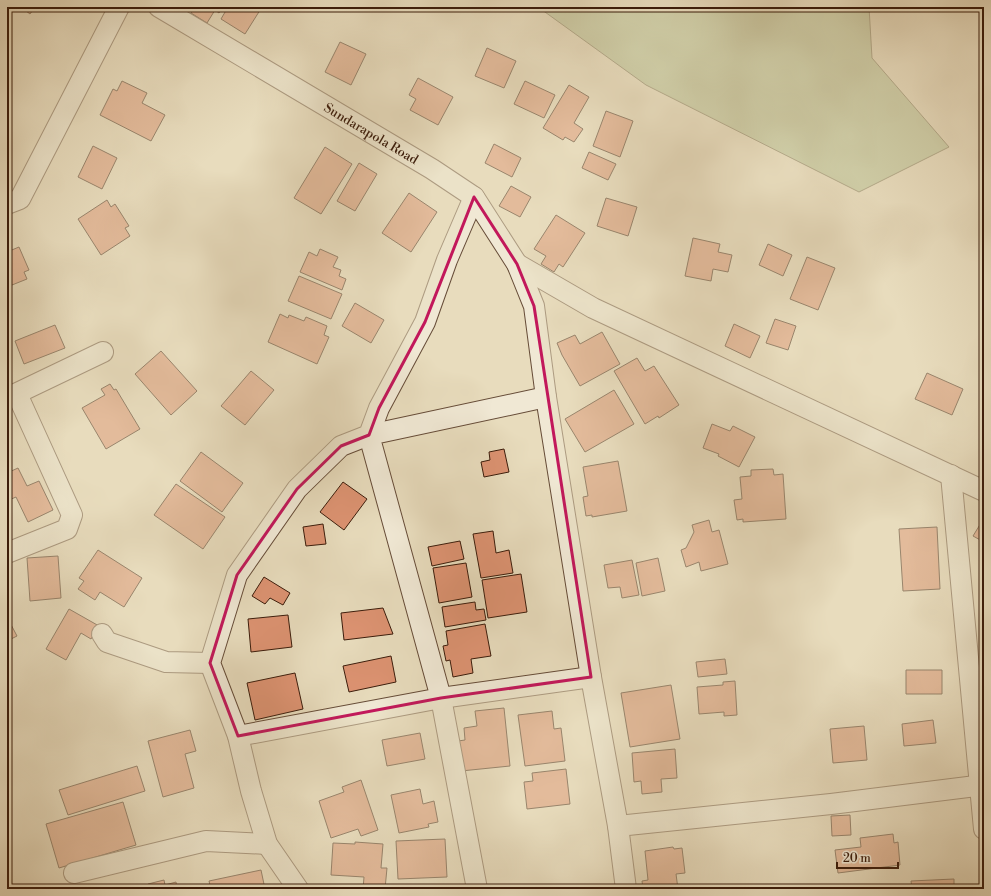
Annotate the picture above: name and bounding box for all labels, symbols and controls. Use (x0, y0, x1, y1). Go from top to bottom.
street label: Sundarapola Road (321, 100, 421, 168)
scale bar (837, 844, 898, 870)
text: 20 m (843, 851, 871, 866)

